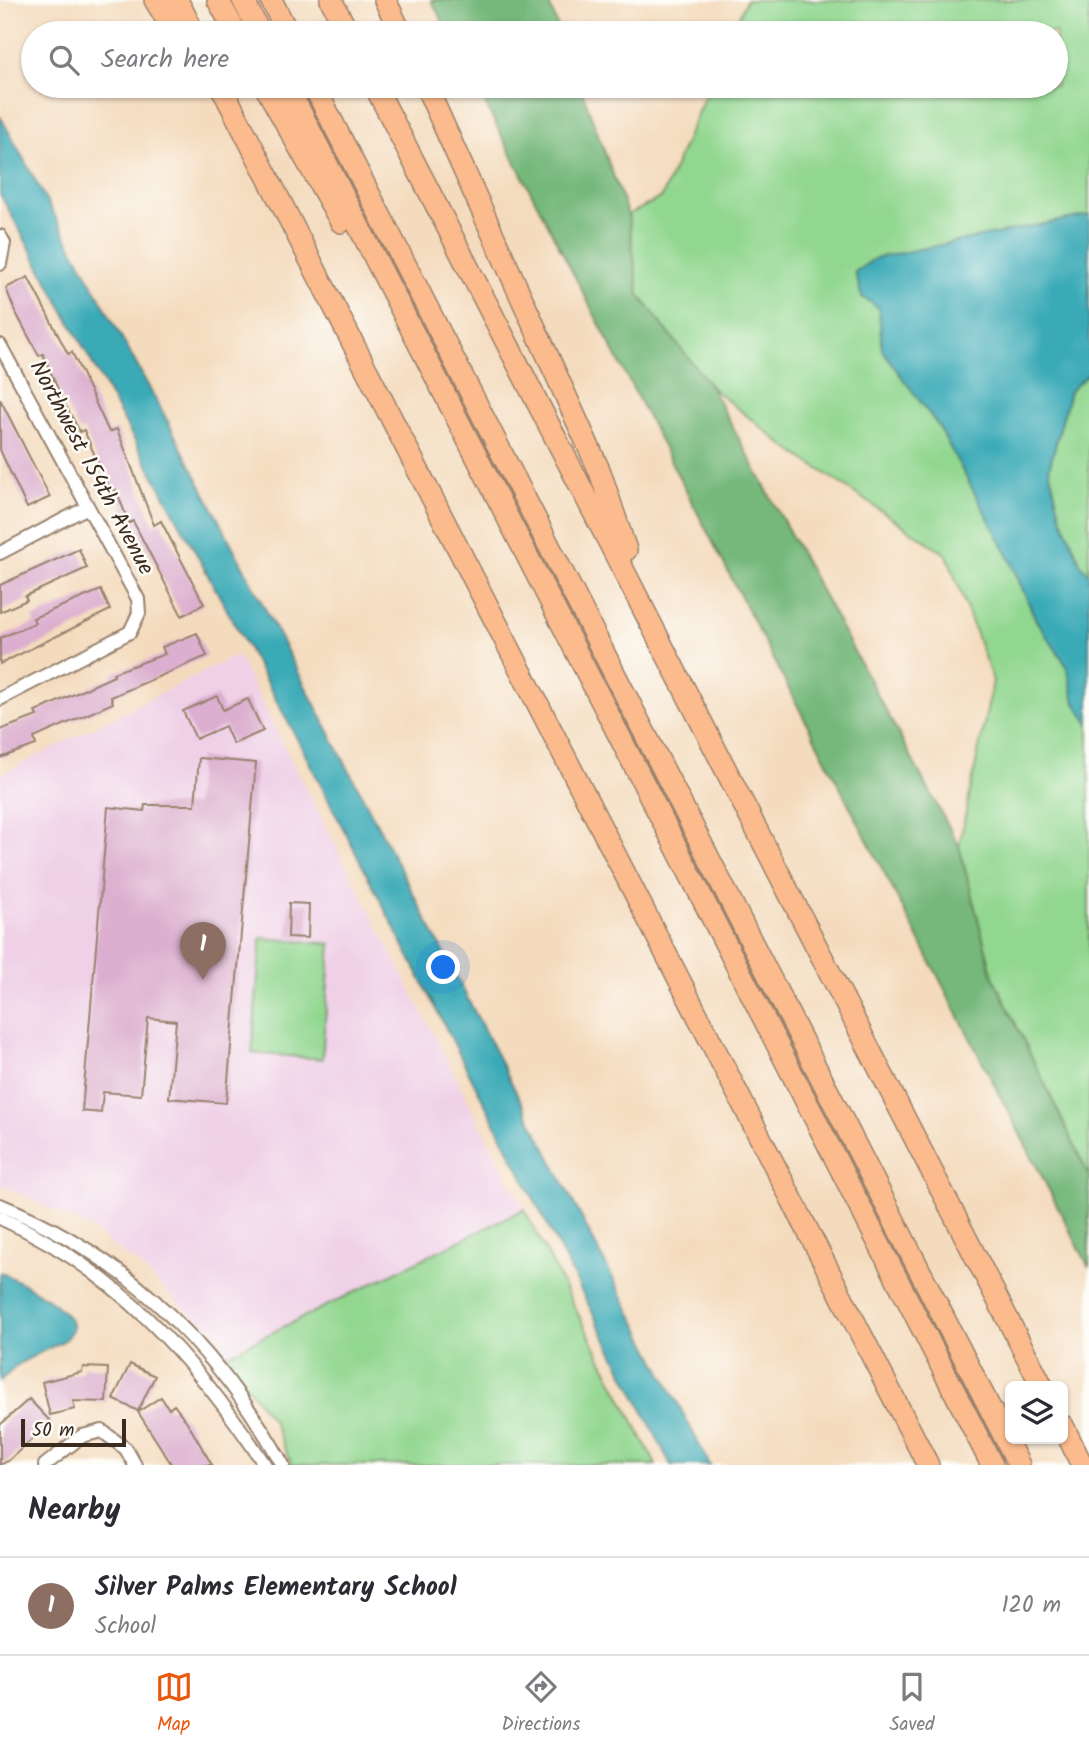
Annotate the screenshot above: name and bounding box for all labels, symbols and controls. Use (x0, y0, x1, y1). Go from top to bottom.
search box (21, 21, 1068, 98)
text: Search here (101, 39, 229, 81)
icon: search (45, 41, 83, 79)
street label: Northwest 154th Avenue (19, 354, 163, 582)
pin: 1 (180, 922, 226, 980)
your location (426, 950, 460, 984)
map controls (1005, 1381, 1068, 1444)
button: layers (1005, 1381, 1068, 1444)
scale bar (21, 1416, 126, 1448)
text: 50 m (32, 1416, 74, 1446)
text: Nearby (28, 1487, 120, 1535)
text: Silver Palms Elementary School (95, 1567, 457, 1609)
text: 1 (48, 1588, 54, 1624)
text: 120 m (1001, 1588, 1061, 1624)
text: School (95, 1609, 156, 1645)
tab: Map (155, 1668, 193, 1740)
tab: Directions (502, 1668, 580, 1740)
tab: Saved (889, 1668, 934, 1740)

